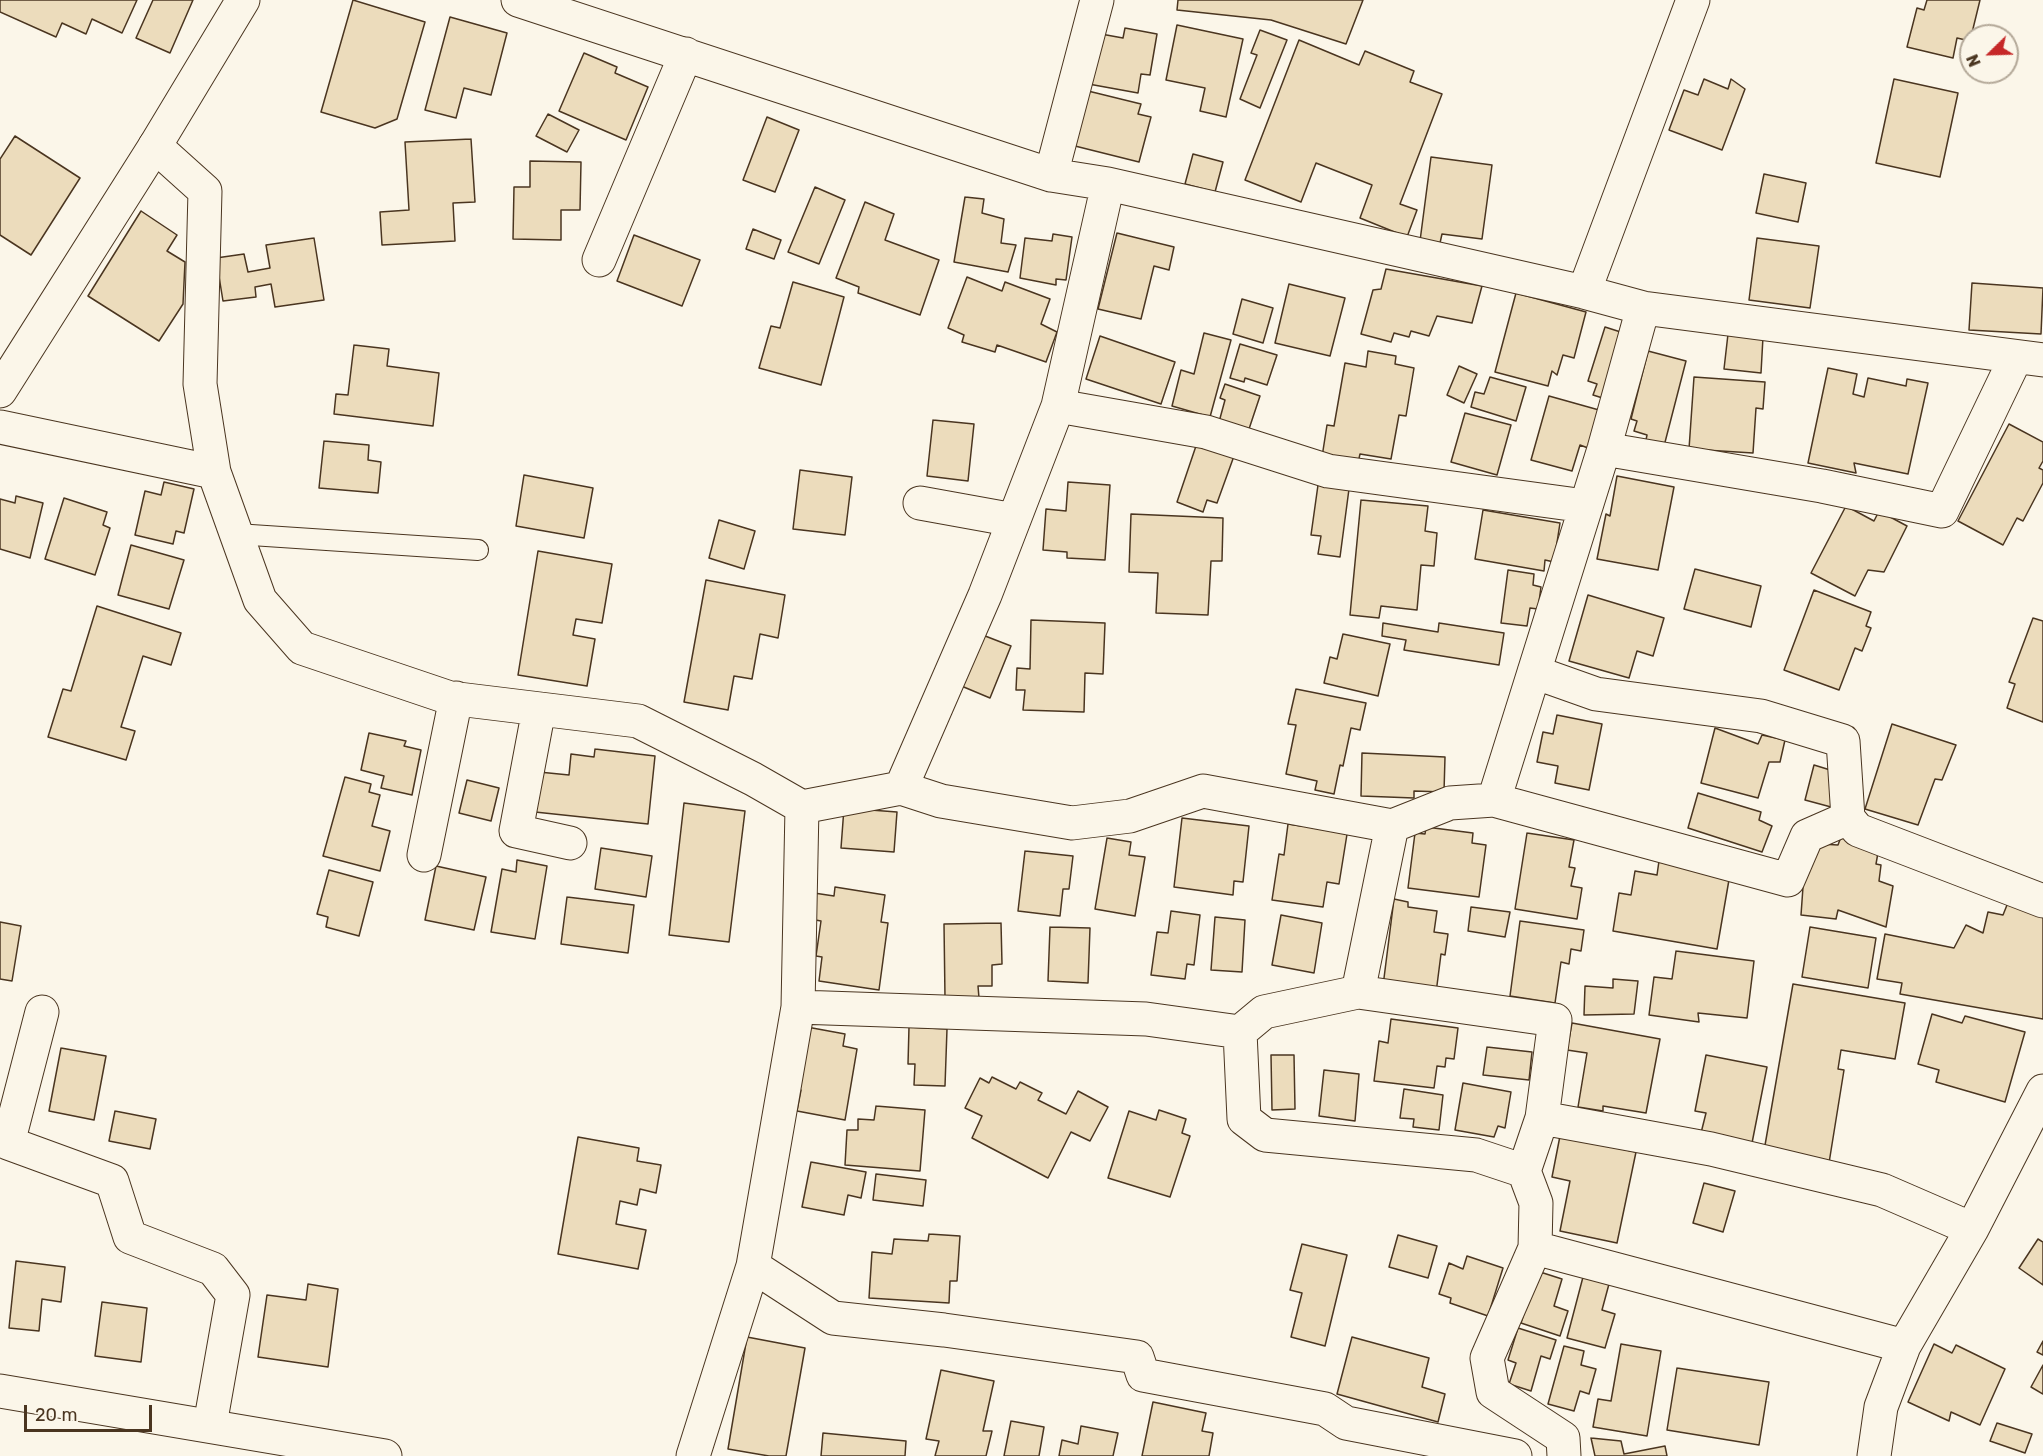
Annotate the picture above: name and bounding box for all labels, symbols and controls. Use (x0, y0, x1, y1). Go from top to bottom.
north arrow (1959, 24, 2019, 84)
text: N (1963, 51, 1985, 69)
scale bar (27, 1393, 154, 1431)
text: 20 m (35, 1404, 77, 1426)

